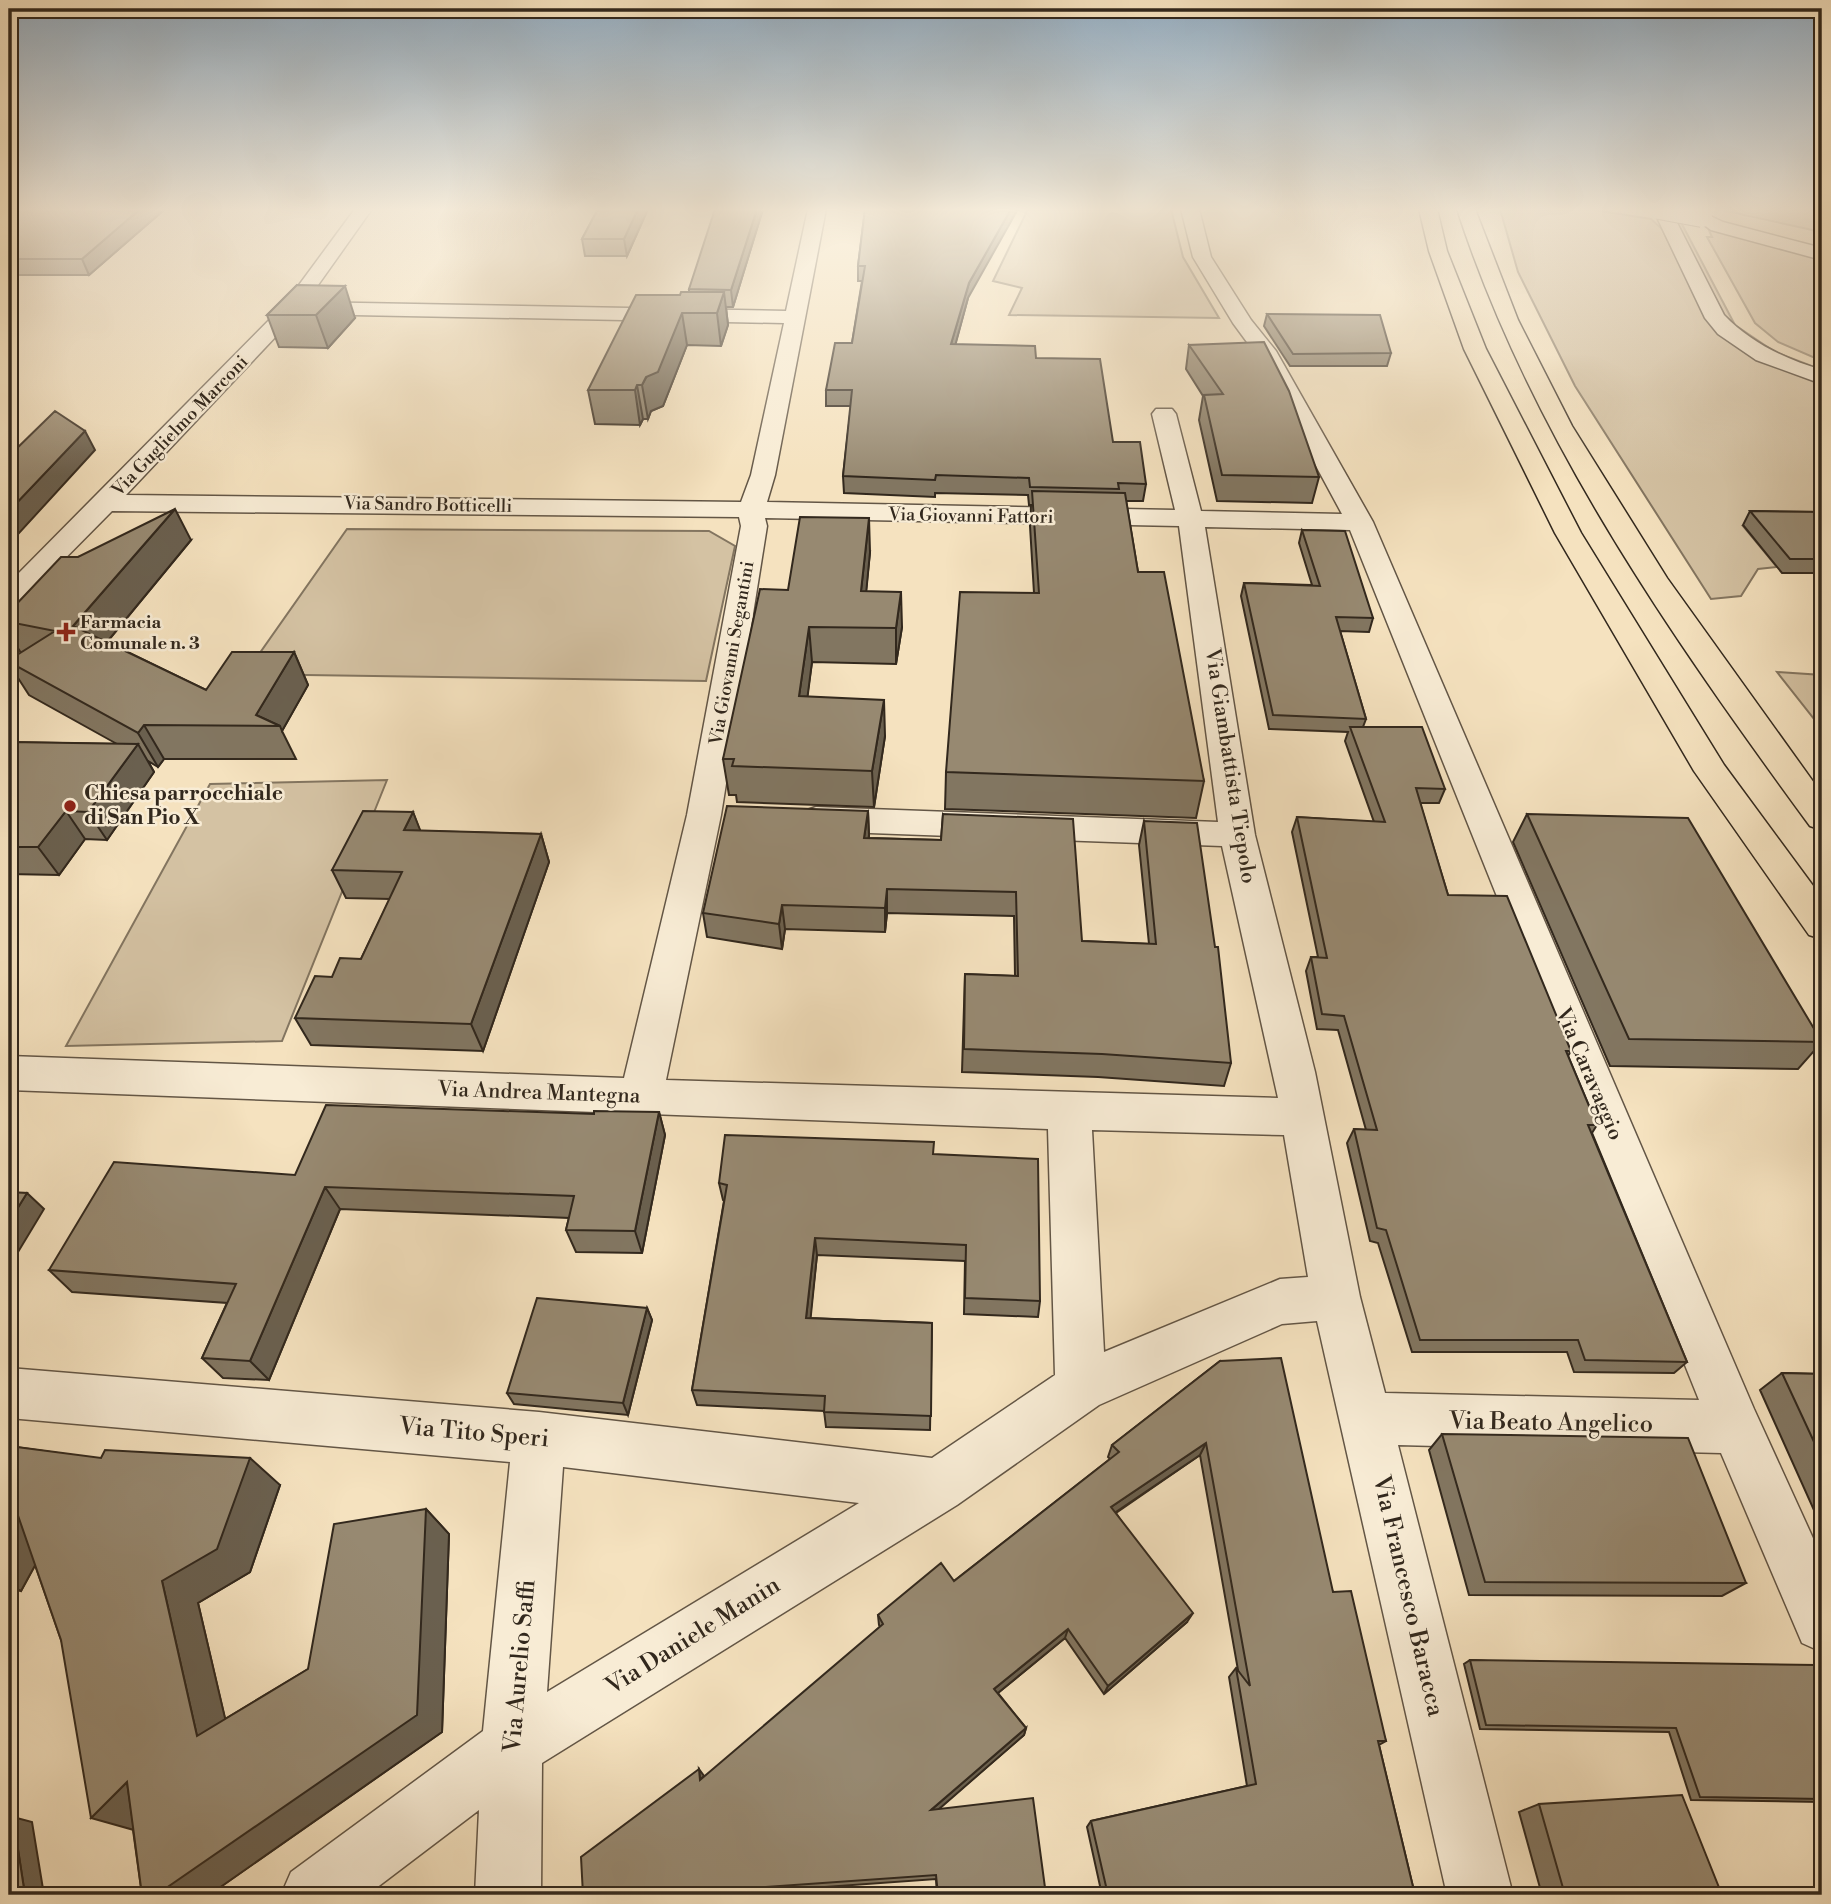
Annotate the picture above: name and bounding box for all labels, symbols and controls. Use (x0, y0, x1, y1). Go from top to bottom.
street label: Via Guglielmo Marconi (106, 351, 253, 502)
street label: Via Sandro Botticelli (343, 492, 512, 518)
street label: Via Giovanni Fattori (887, 503, 1054, 529)
street label: Via Giovanni Segantini (704, 559, 760, 748)
place label: Farmacia Comunale n. 3 (80, 611, 200, 655)
marker: Farmacia Comunale n. 3 (58, 624, 74, 640)
street label: Via Giambattista Tiepolo (1198, 646, 1261, 885)
place label: Chiesa parrocchiale di San Pio X (84, 781, 283, 831)
marker: Chiesa parrocchiale di San Pio X (62, 798, 78, 814)
street label: Via Caravaggio (1549, 1003, 1629, 1144)
street label: Via Andrea Mantegna (436, 1076, 641, 1110)
street label: Via Beato Angelico (1448, 1406, 1653, 1440)
street label: Via Tito Speri (397, 1411, 550, 1455)
street label: Via Francesco Baracca (1365, 1472, 1450, 1720)
street label: Via Daniele Manin (599, 1570, 786, 1702)
street label: Via Aurelio Saffi (497, 1578, 543, 1755)

